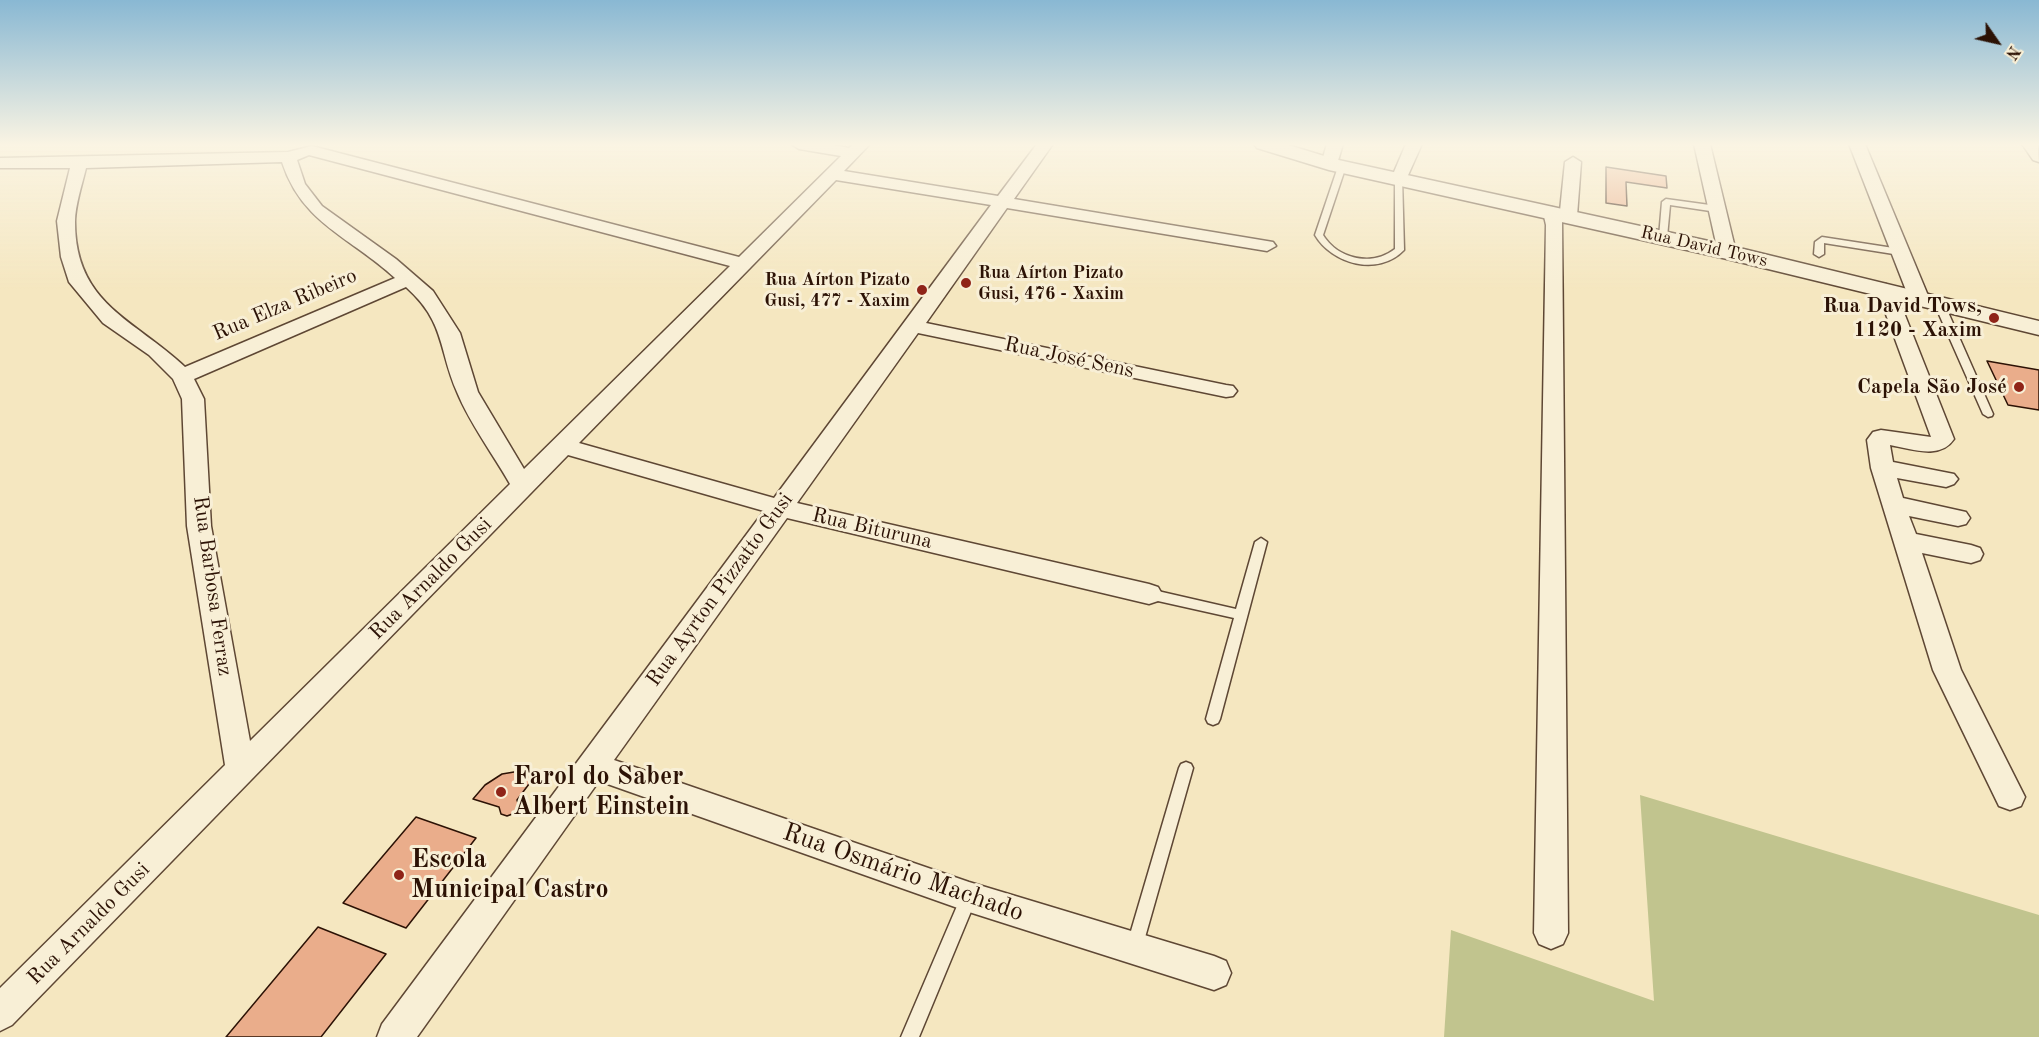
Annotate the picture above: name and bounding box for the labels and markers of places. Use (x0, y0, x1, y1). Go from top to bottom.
place label: Rua Aírton Pizato Gusi, 476 - Xaxim (978, 262, 1124, 304)
place label: Rua Aírton Pizato Gusi, 477 - Xaxim (764, 269, 910, 312)
marker: Rua Aírton Pizato Gusi, 476 - Xaxim (959, 276, 973, 290)
marker: Rua Aírton Pizato Gusi, 477 - Xaxim (915, 283, 929, 297)
place label: Rua David Tows, 1120 - Xaxim (1823, 293, 1982, 343)
marker: Rua David Tows, 1120 - Xaxim (1987, 311, 2001, 325)
place label: Capela São José (1857, 374, 2007, 400)
marker: Capela São José (2012, 380, 2026, 394)
place label: Farol do Saber Albert Einstein (513, 761, 690, 822)
marker: Farol do Saber Albert Einstein (494, 785, 508, 799)
place label: Escola Municipal Castro (411, 844, 608, 906)
marker: Escola Municipal Castro (392, 868, 406, 882)

